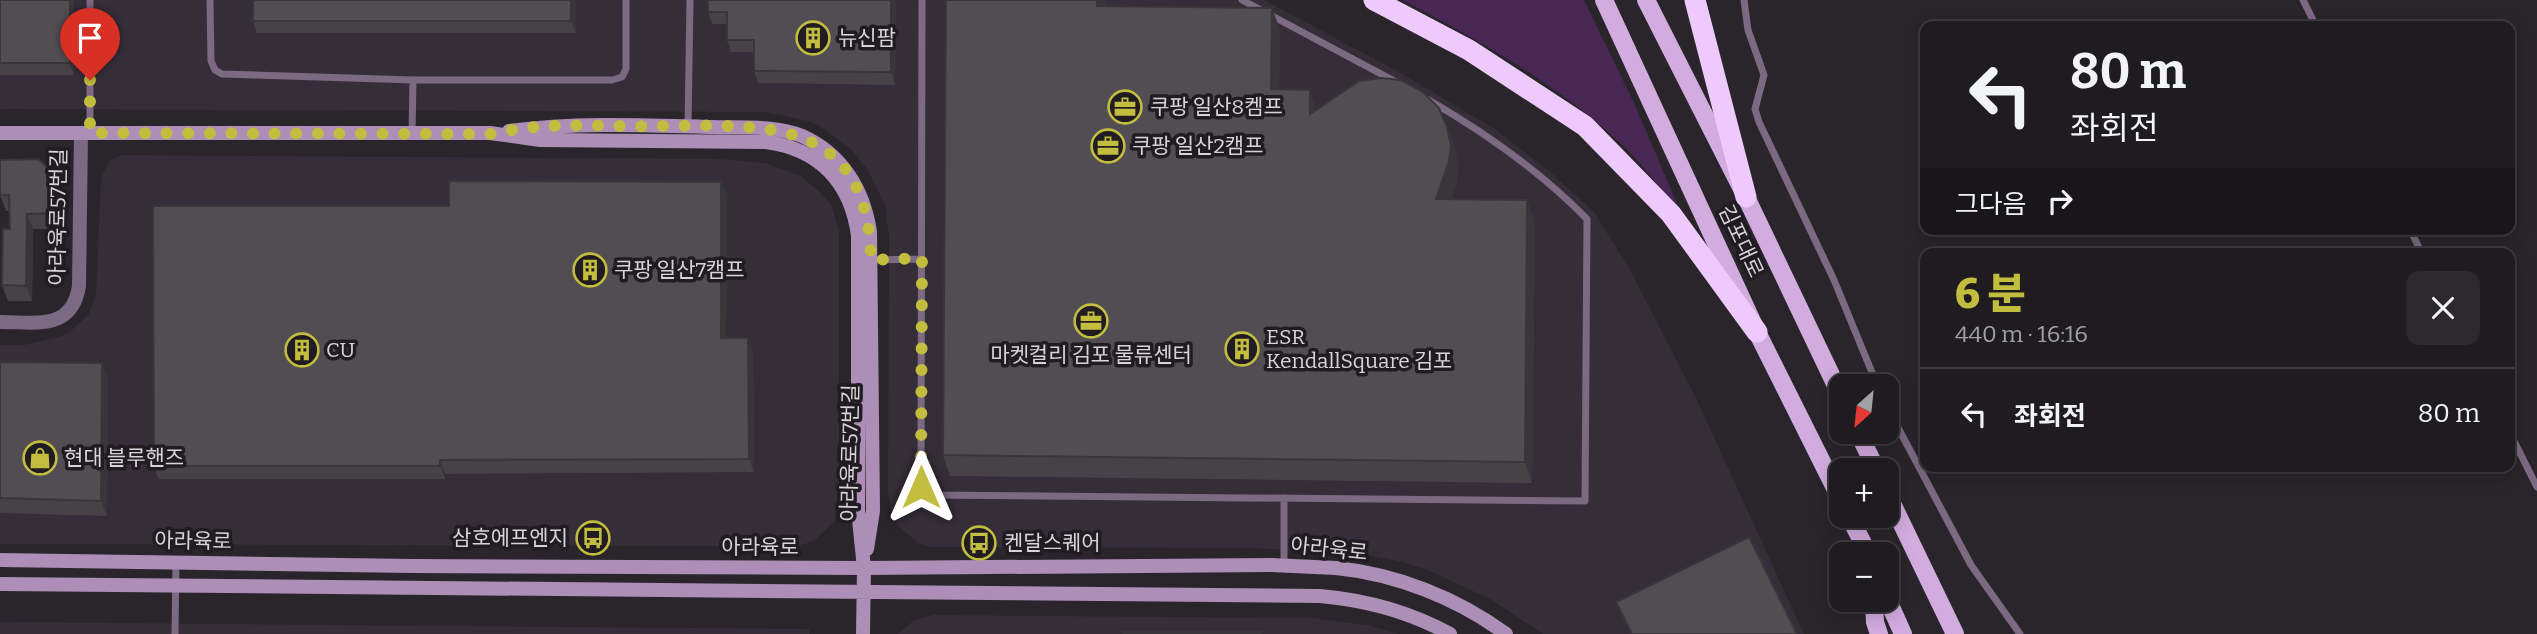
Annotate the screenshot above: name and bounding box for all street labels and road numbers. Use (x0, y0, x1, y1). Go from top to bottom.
street label: 아라육로57번길 (44, 148, 72, 286)
street label: 김포대로 (1713, 200, 1769, 282)
street label: 아라육로57번길 (836, 384, 864, 522)
street label: 아라육로 (154, 527, 232, 555)
street label: 아라육로 (1289, 532, 1369, 566)
street label: 아라육로 (721, 534, 799, 560)

